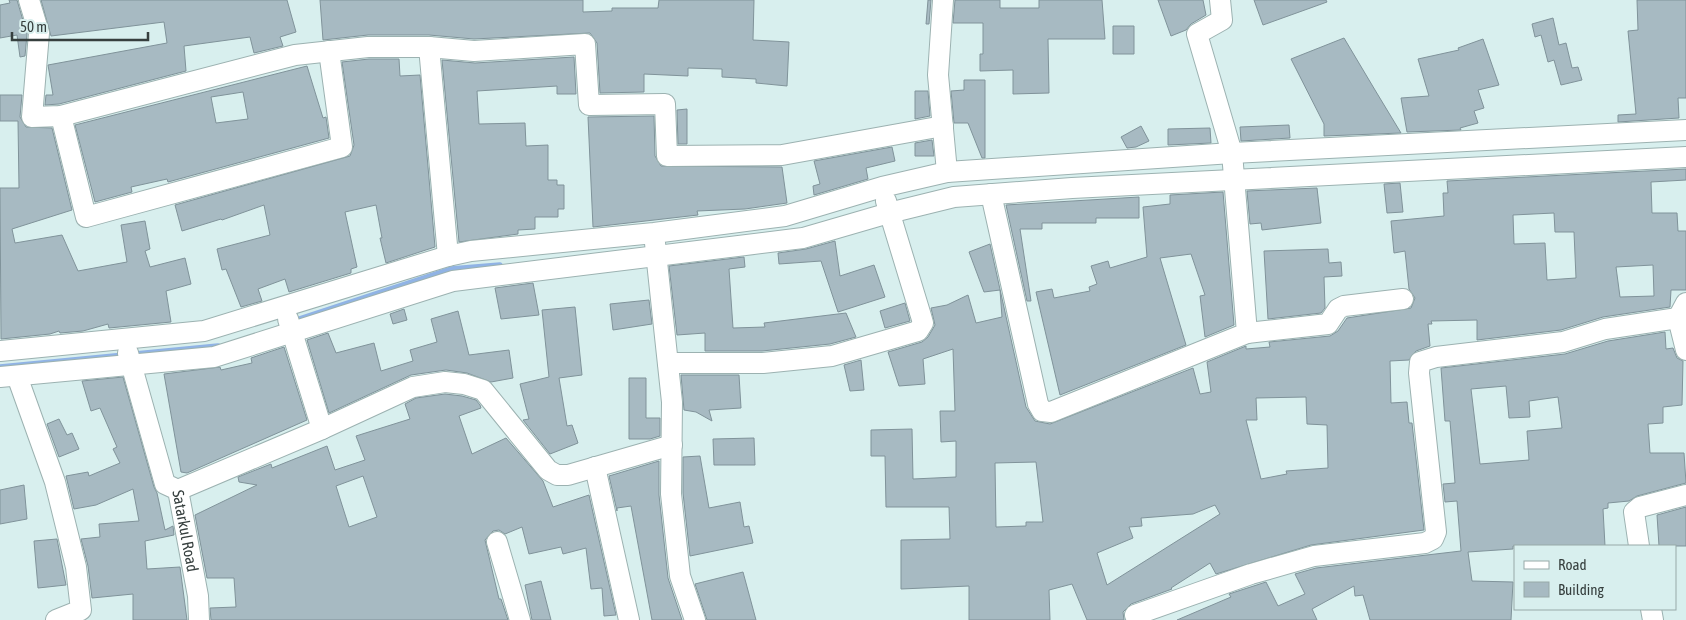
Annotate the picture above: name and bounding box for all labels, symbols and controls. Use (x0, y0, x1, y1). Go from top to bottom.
scale bar (12, 10, 149, 42)
text: 50 m (20, 18, 47, 35)
street label: Satarkul Road (169, 488, 202, 573)
legend (1514, 545, 1676, 610)
text: Road (1558, 556, 1587, 573)
text: Building (1558, 581, 1604, 598)

